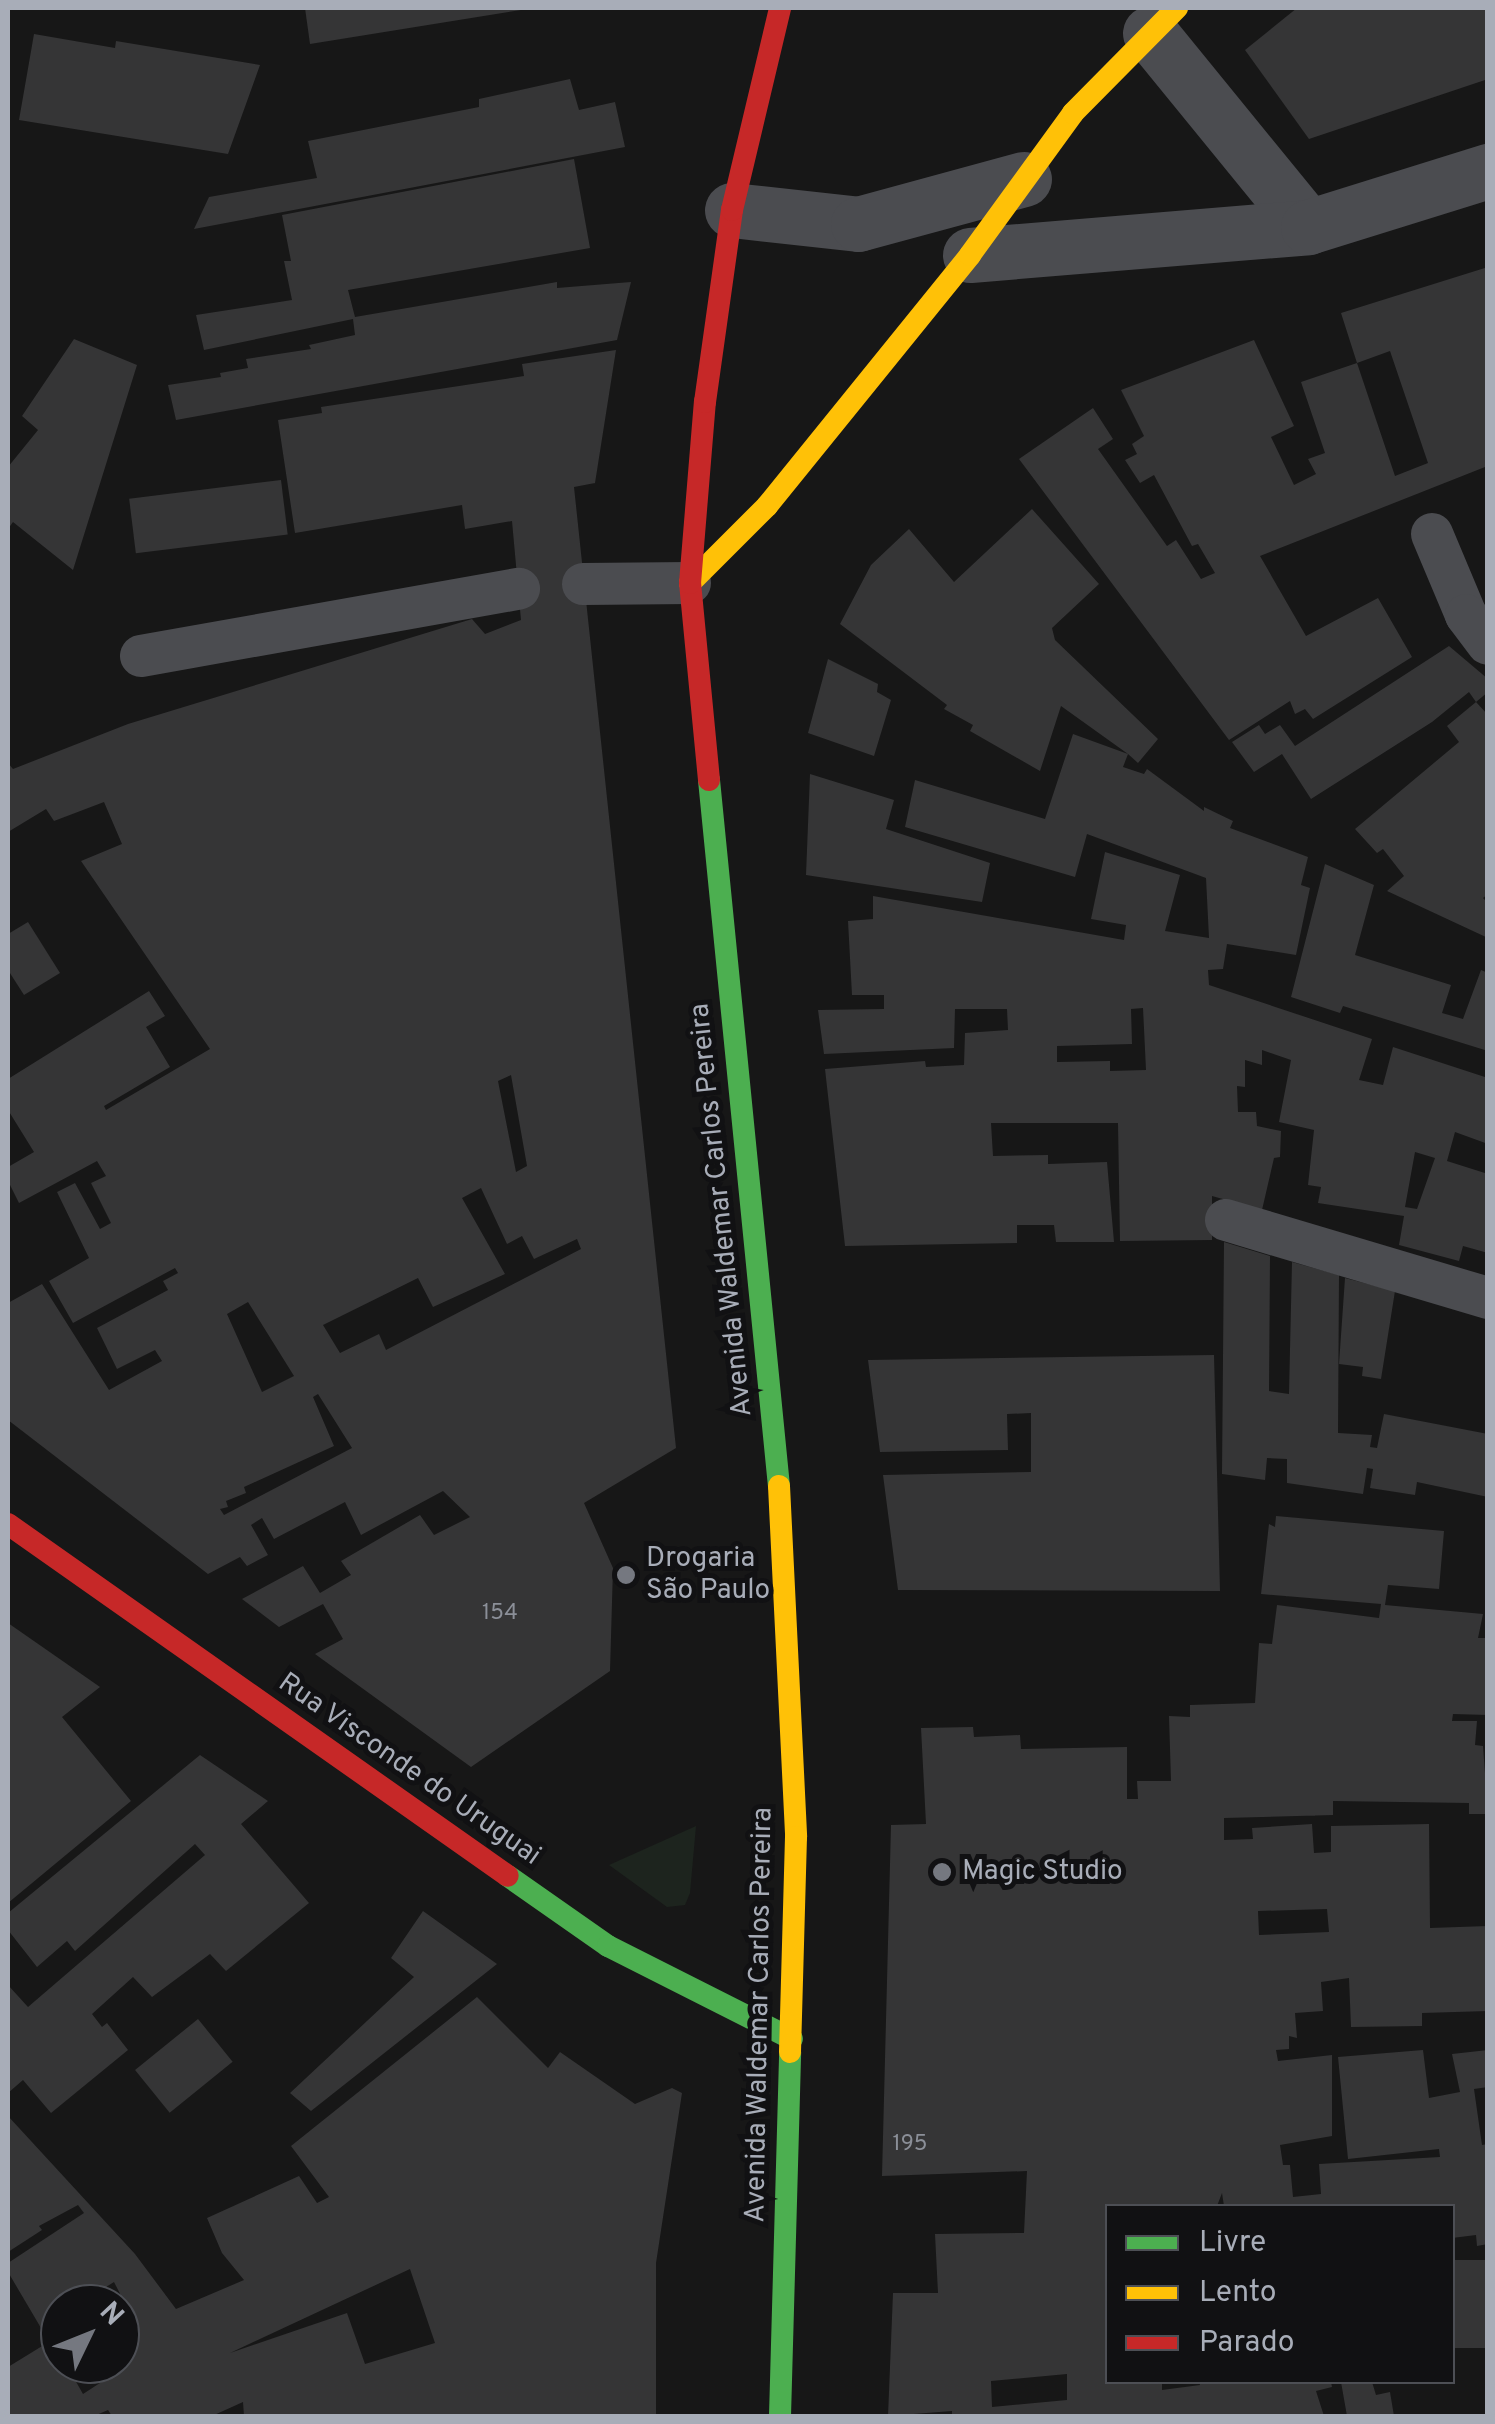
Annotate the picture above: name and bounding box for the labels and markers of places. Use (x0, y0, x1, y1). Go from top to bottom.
place label: Drogaria São Paulo (646, 1542, 770, 1608)
marker: Drogaria São Paulo (615, 1564, 637, 1586)
place label: Magic Studio (962, 1855, 1123, 1889)
marker: Magic Studio (931, 1861, 953, 1883)

